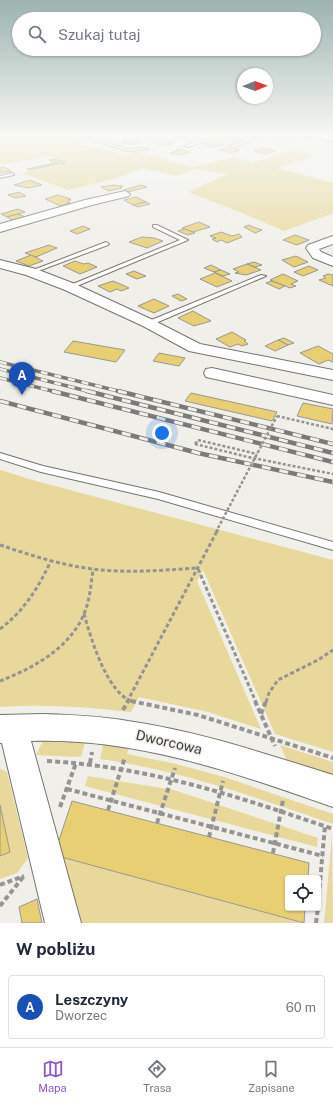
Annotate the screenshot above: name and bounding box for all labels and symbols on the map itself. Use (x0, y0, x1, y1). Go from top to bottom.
north arrow (237, 68, 273, 104)
pin: A (9, 362, 35, 395)
your location (152, 423, 172, 443)
street label: Dworcowa (134, 727, 204, 757)

